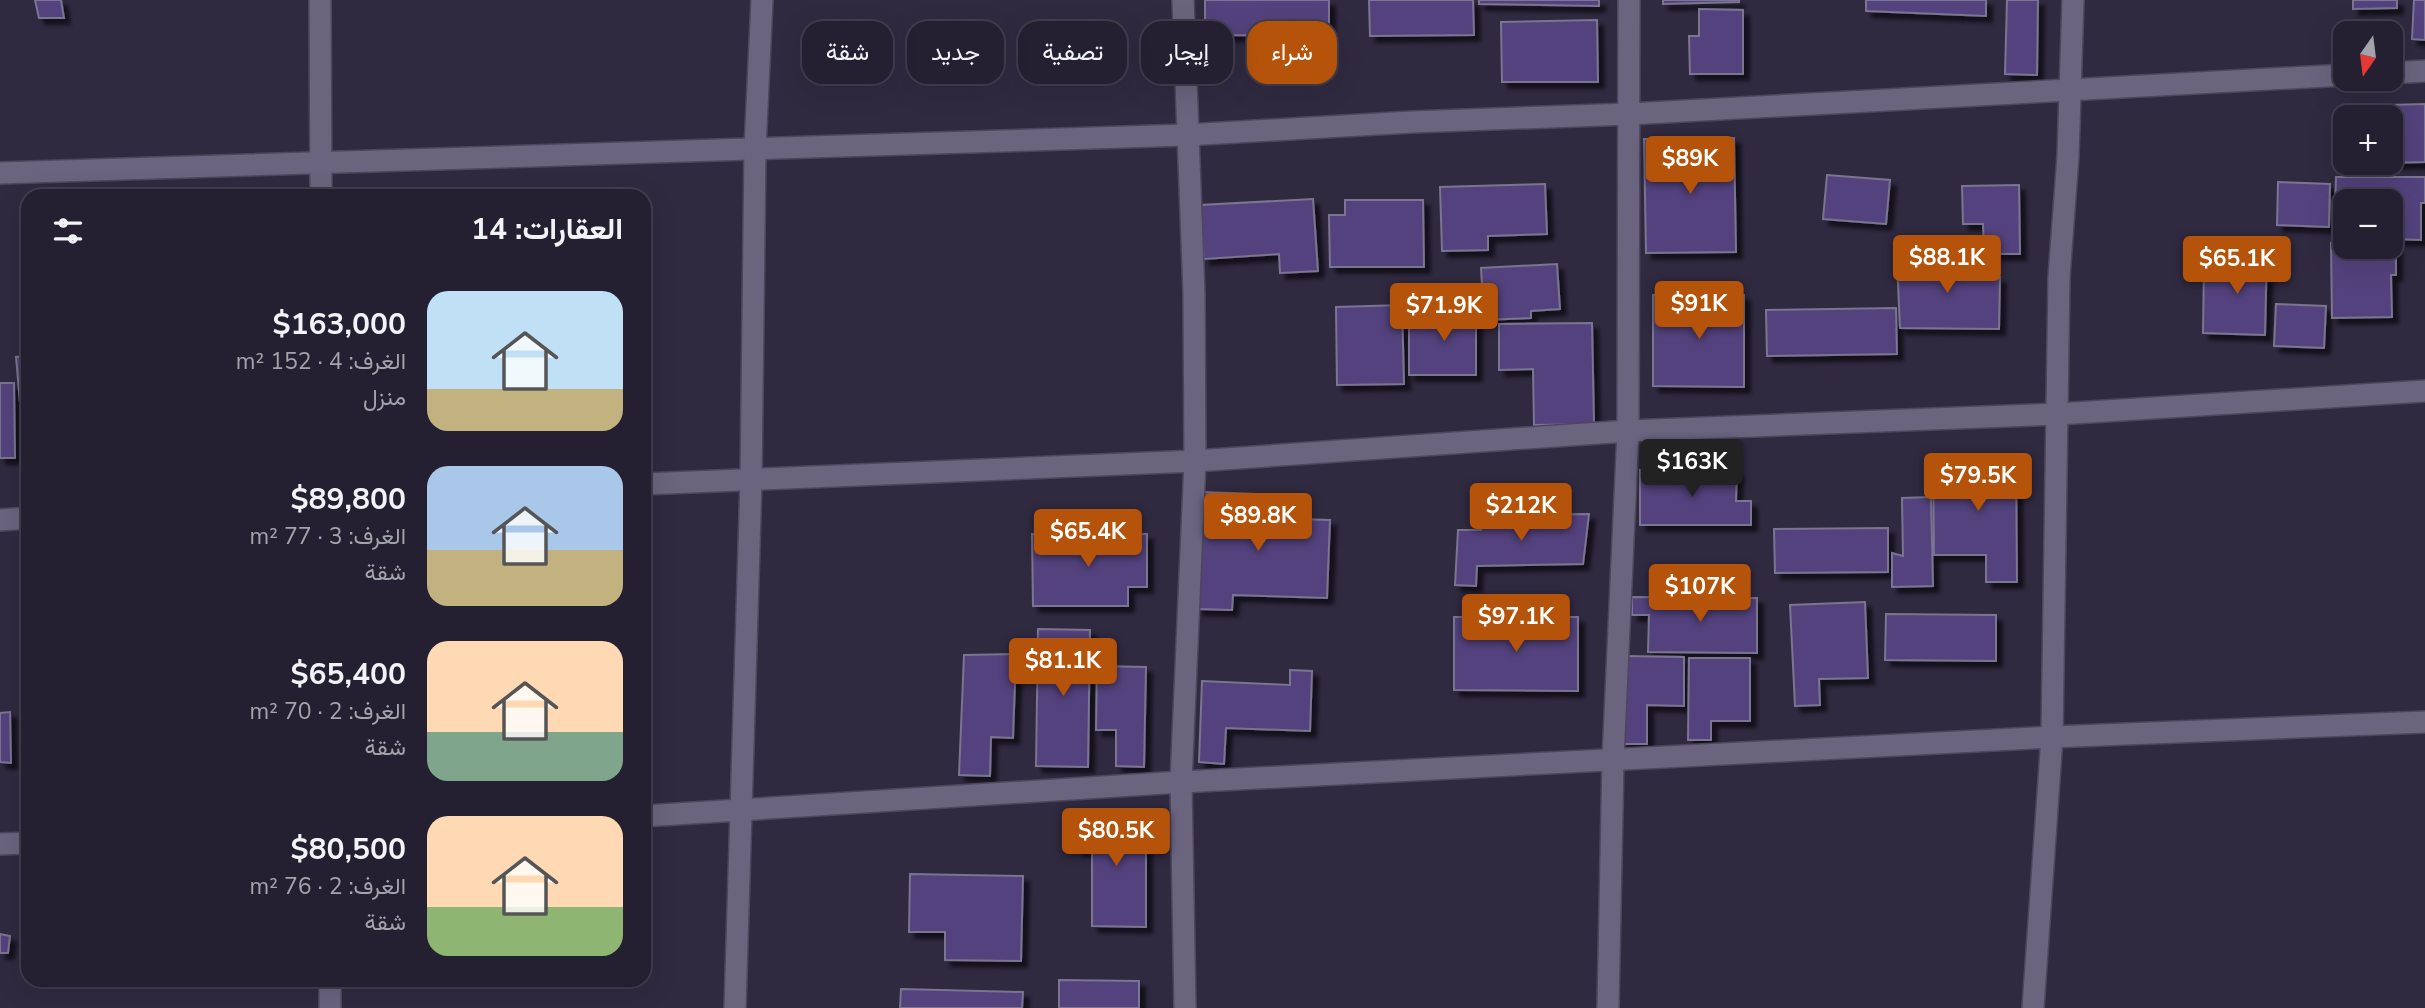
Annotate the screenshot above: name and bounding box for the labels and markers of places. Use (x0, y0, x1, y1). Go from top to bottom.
pin: $89K (1649, 136, 1731, 196)
pin: $88.1K (1890, 236, 2004, 295)
pin: $65.1K (2180, 236, 2294, 296)
pin: $91K (1658, 282, 1740, 341)
pin: $71.9K (1387, 284, 1501, 343)
pin: $163K (1643, 440, 1741, 499)
pin: $79.5K (1921, 454, 2035, 513)
pin: $212K (1472, 484, 1570, 543)
pin: $89.8K (1201, 494, 1315, 553)
pin: $65.4K (1031, 510, 1145, 569)
pin: $107K (1651, 564, 1749, 624)
pin: $97.1K (1459, 594, 1573, 654)
pin: $81.1K (1006, 638, 1120, 698)
pin: $80.5K (1059, 808, 1173, 868)

